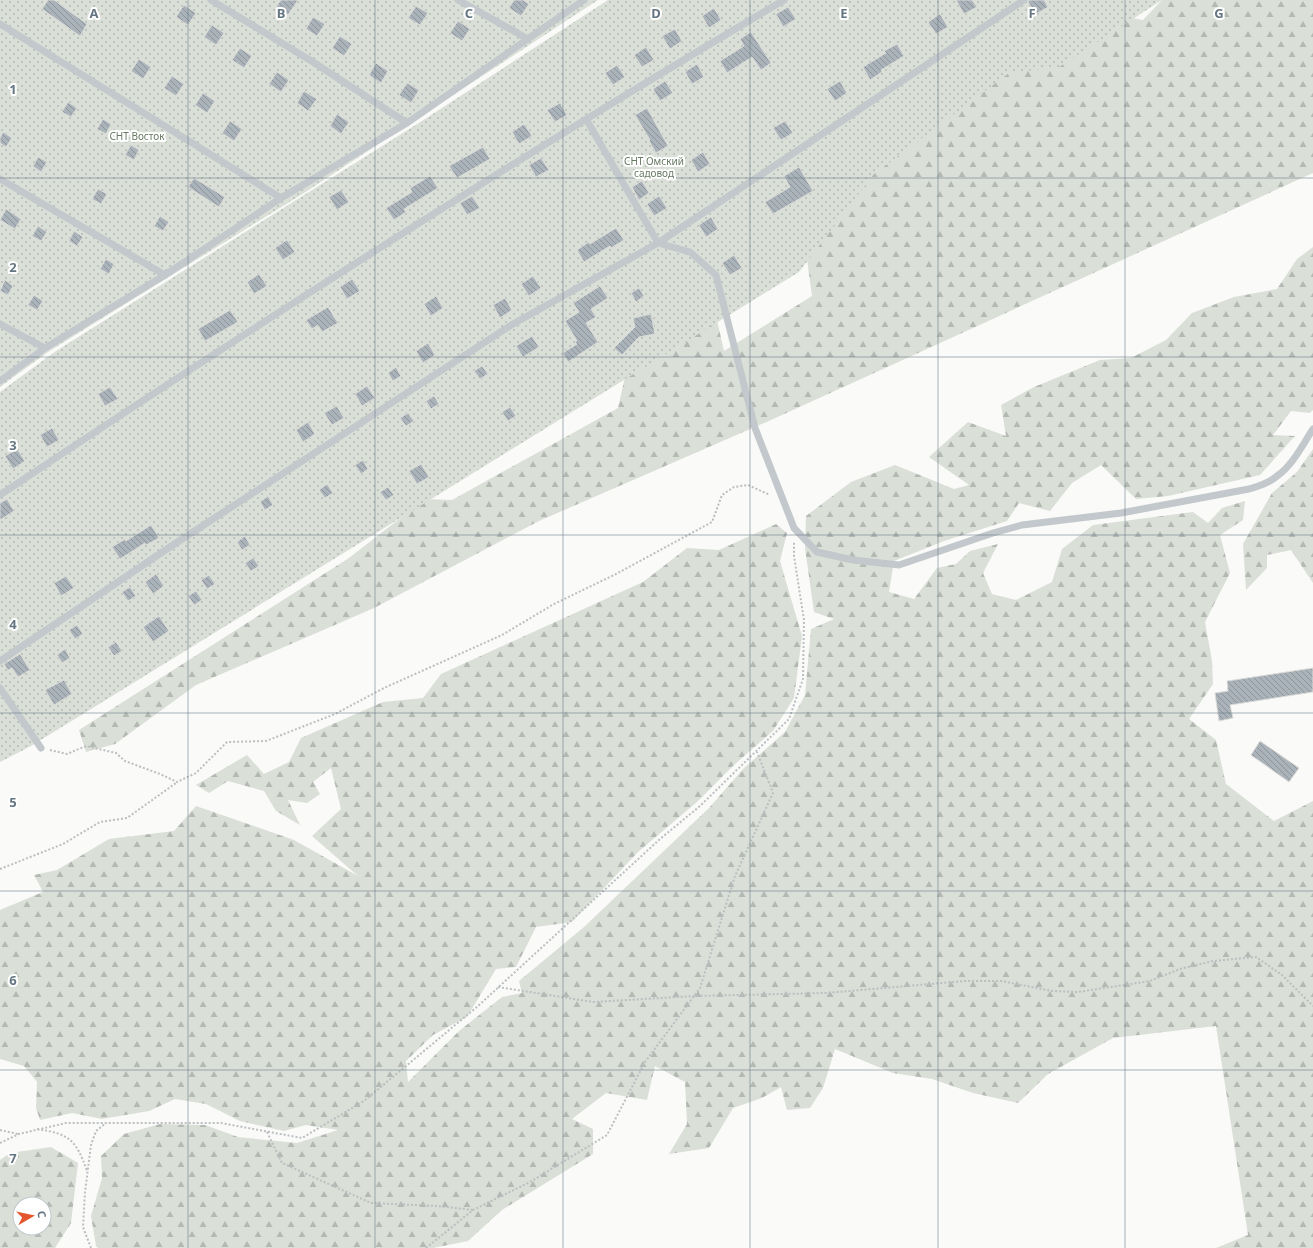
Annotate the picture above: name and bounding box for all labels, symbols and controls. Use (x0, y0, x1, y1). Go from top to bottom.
text: A (90, 4, 99, 22)
text: B (277, 4, 285, 22)
text: C (465, 4, 473, 22)
text: D (651, 4, 661, 22)
text: E (840, 4, 848, 22)
text: F (1028, 4, 1036, 22)
text: G (1214, 4, 1224, 22)
text: 1 (9, 80, 17, 98)
park label: СНТ Восток (109, 129, 165, 143)
park label: СНТ Омский садовод (624, 154, 684, 180)
text: 2 (9, 258, 17, 276)
text: 3 (9, 436, 17, 454)
text: 4 (9, 615, 17, 633)
text: 5 (9, 793, 17, 811)
text: 6 (9, 971, 17, 989)
text: 7 (9, 1149, 17, 1167)
north arrow (12, 1196, 52, 1236)
text: С (34, 1210, 50, 1219)

